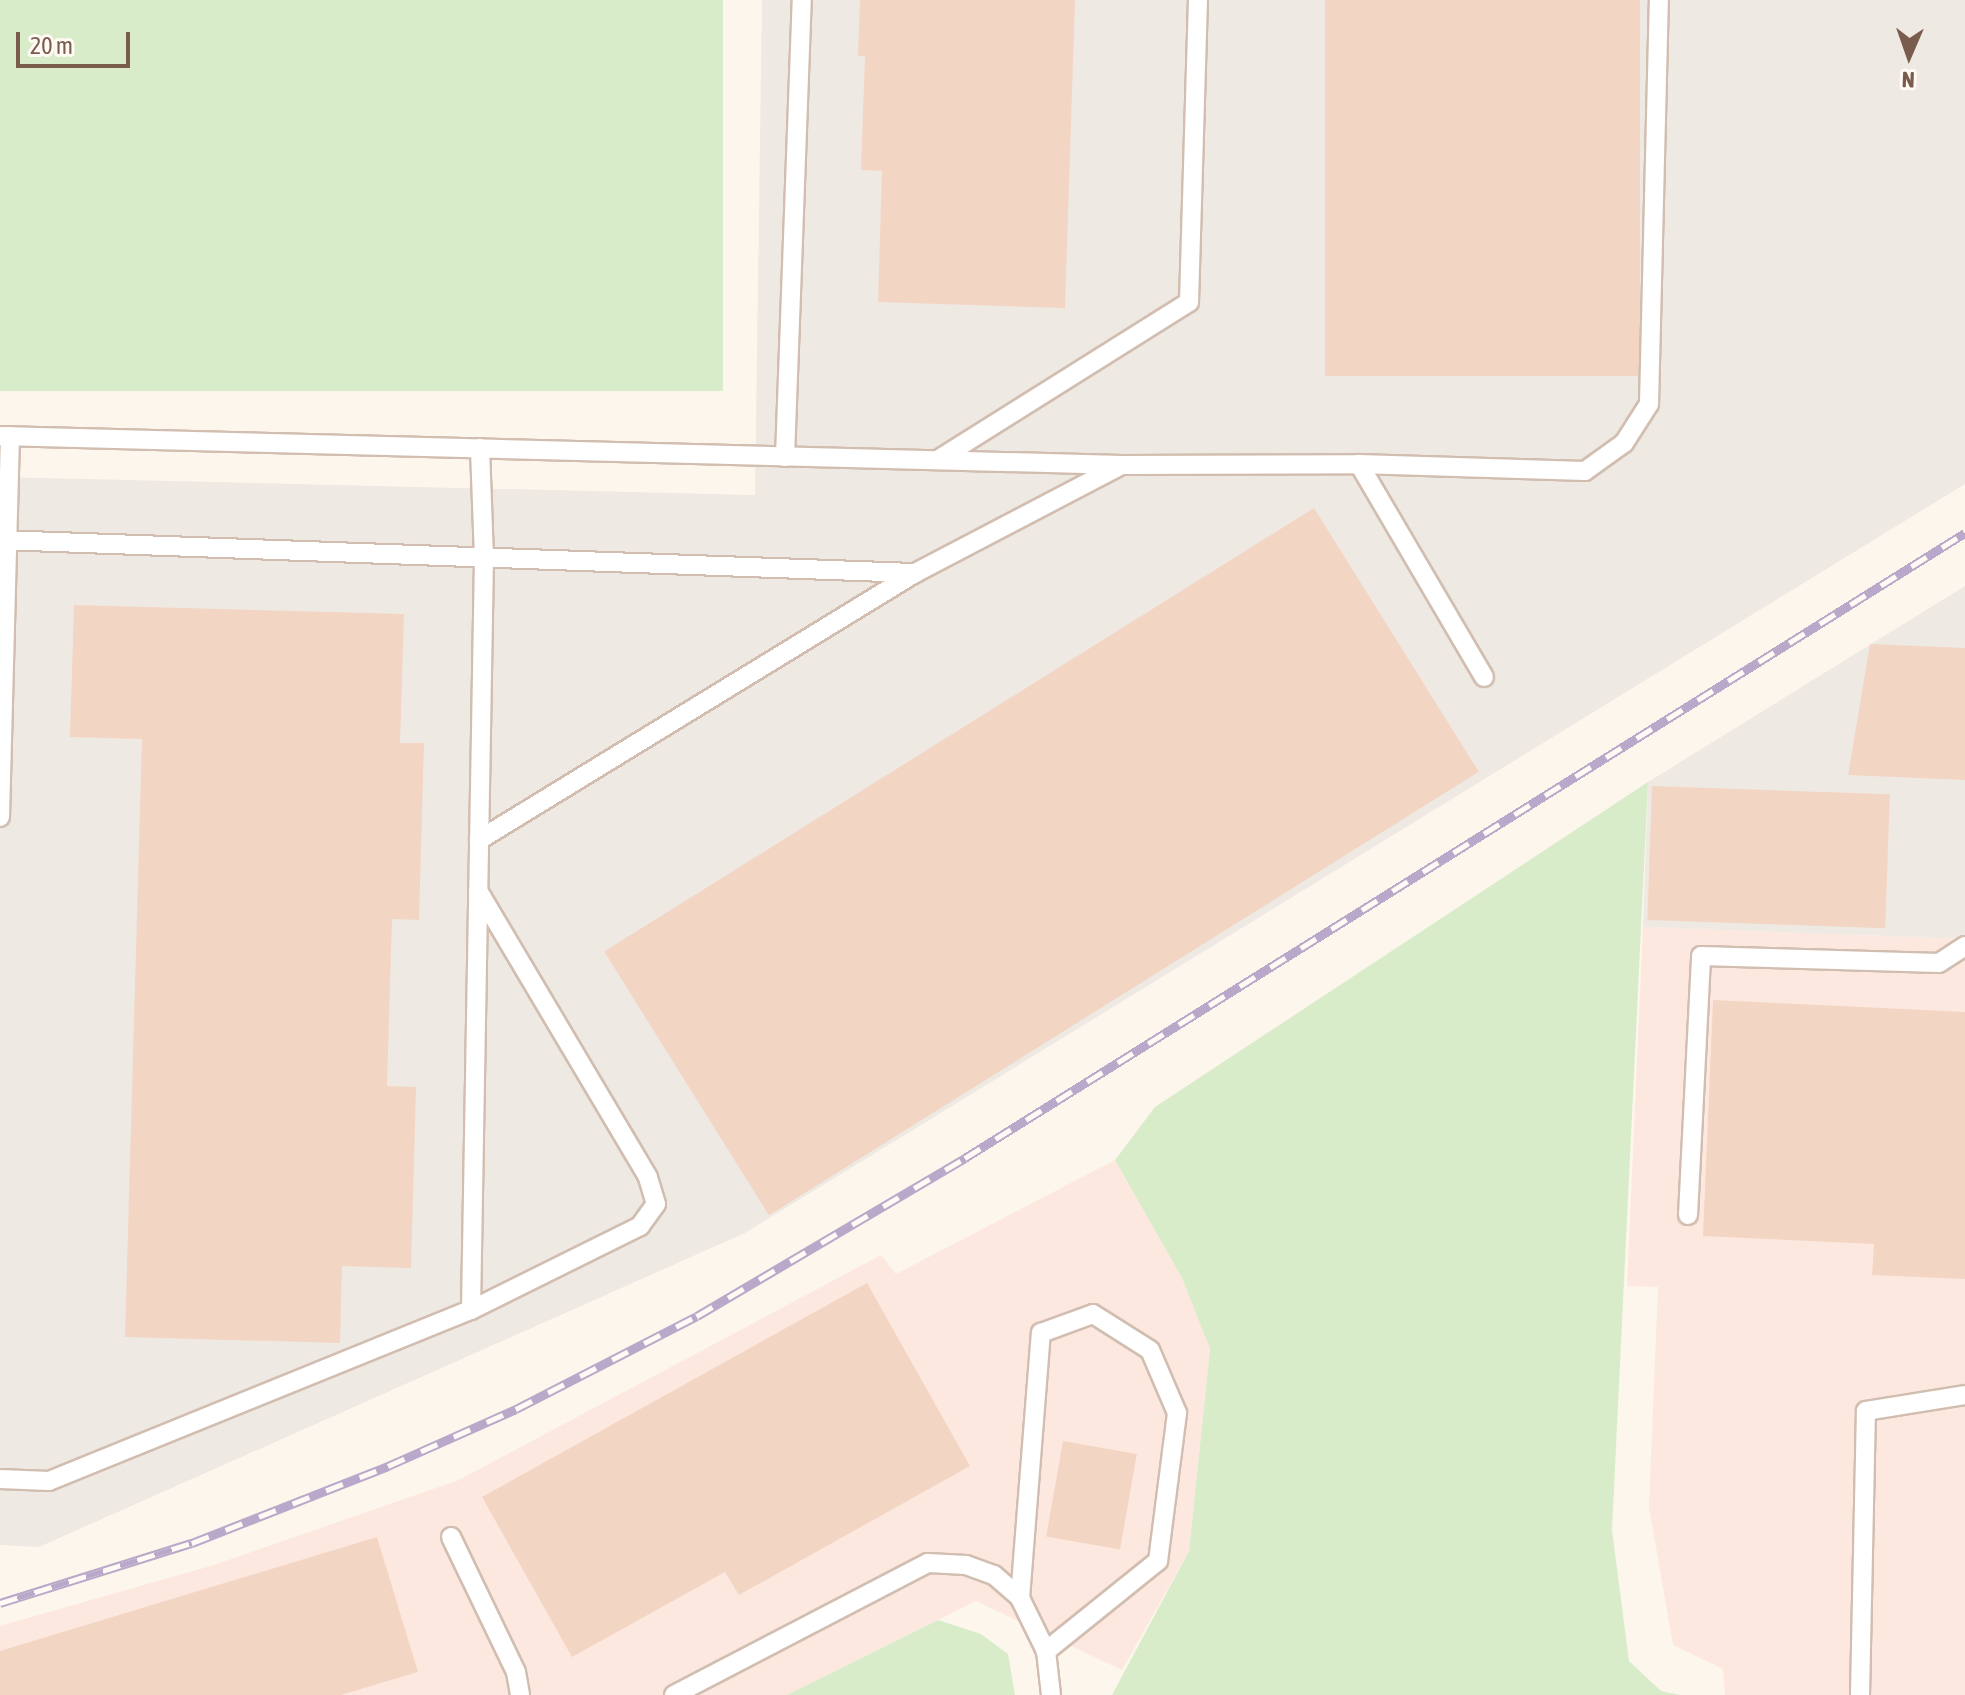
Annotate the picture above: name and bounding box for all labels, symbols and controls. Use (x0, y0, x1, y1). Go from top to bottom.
scale bar (20, 16, 134, 66)
north arrow (1869, 16, 1949, 96)
text: 20 m (30, 32, 73, 59)
text: N (1901, 67, 1915, 93)

